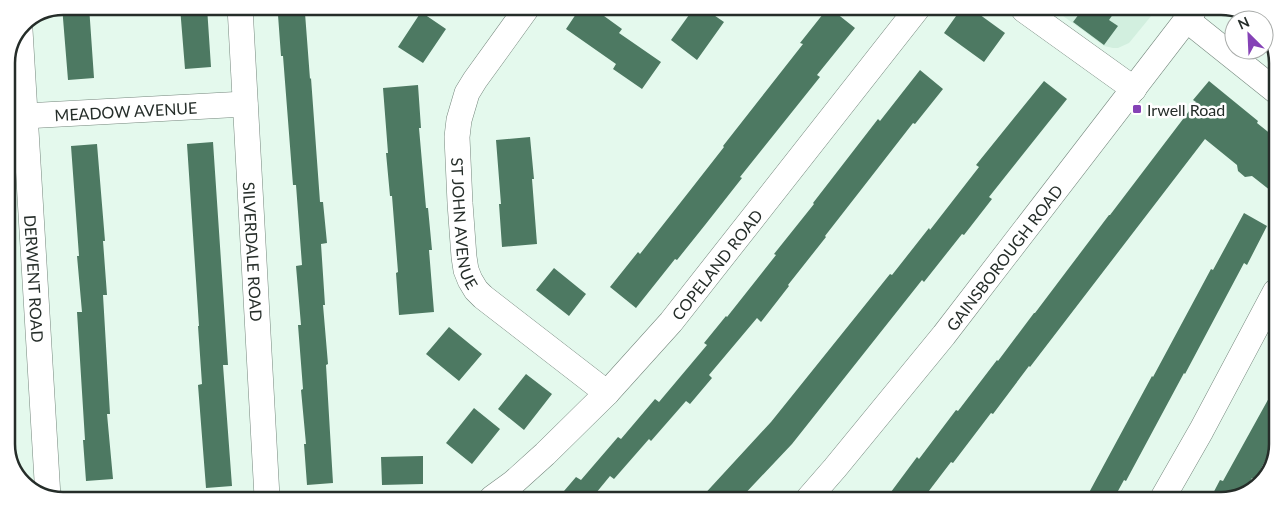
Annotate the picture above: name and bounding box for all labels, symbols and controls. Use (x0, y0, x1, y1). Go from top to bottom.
north arrow (1224, 10, 1274, 60)
text: N (1235, 13, 1252, 33)
street label: MEADOW AVENUE (54, 97, 198, 124)
place label: Irwell Road (1147, 100, 1225, 119)
marker: Irwell Road (1131, 103, 1143, 115)
street label: ST JOHN AVENUE (448, 157, 483, 292)
street label: SILVERDALE ROAD (240, 181, 267, 322)
street label: GAINSBOROUGH ROAD (942, 181, 1066, 334)
street label: COPELAND ROAD (667, 205, 766, 323)
street label: DERWENT ROAD (22, 214, 48, 343)

